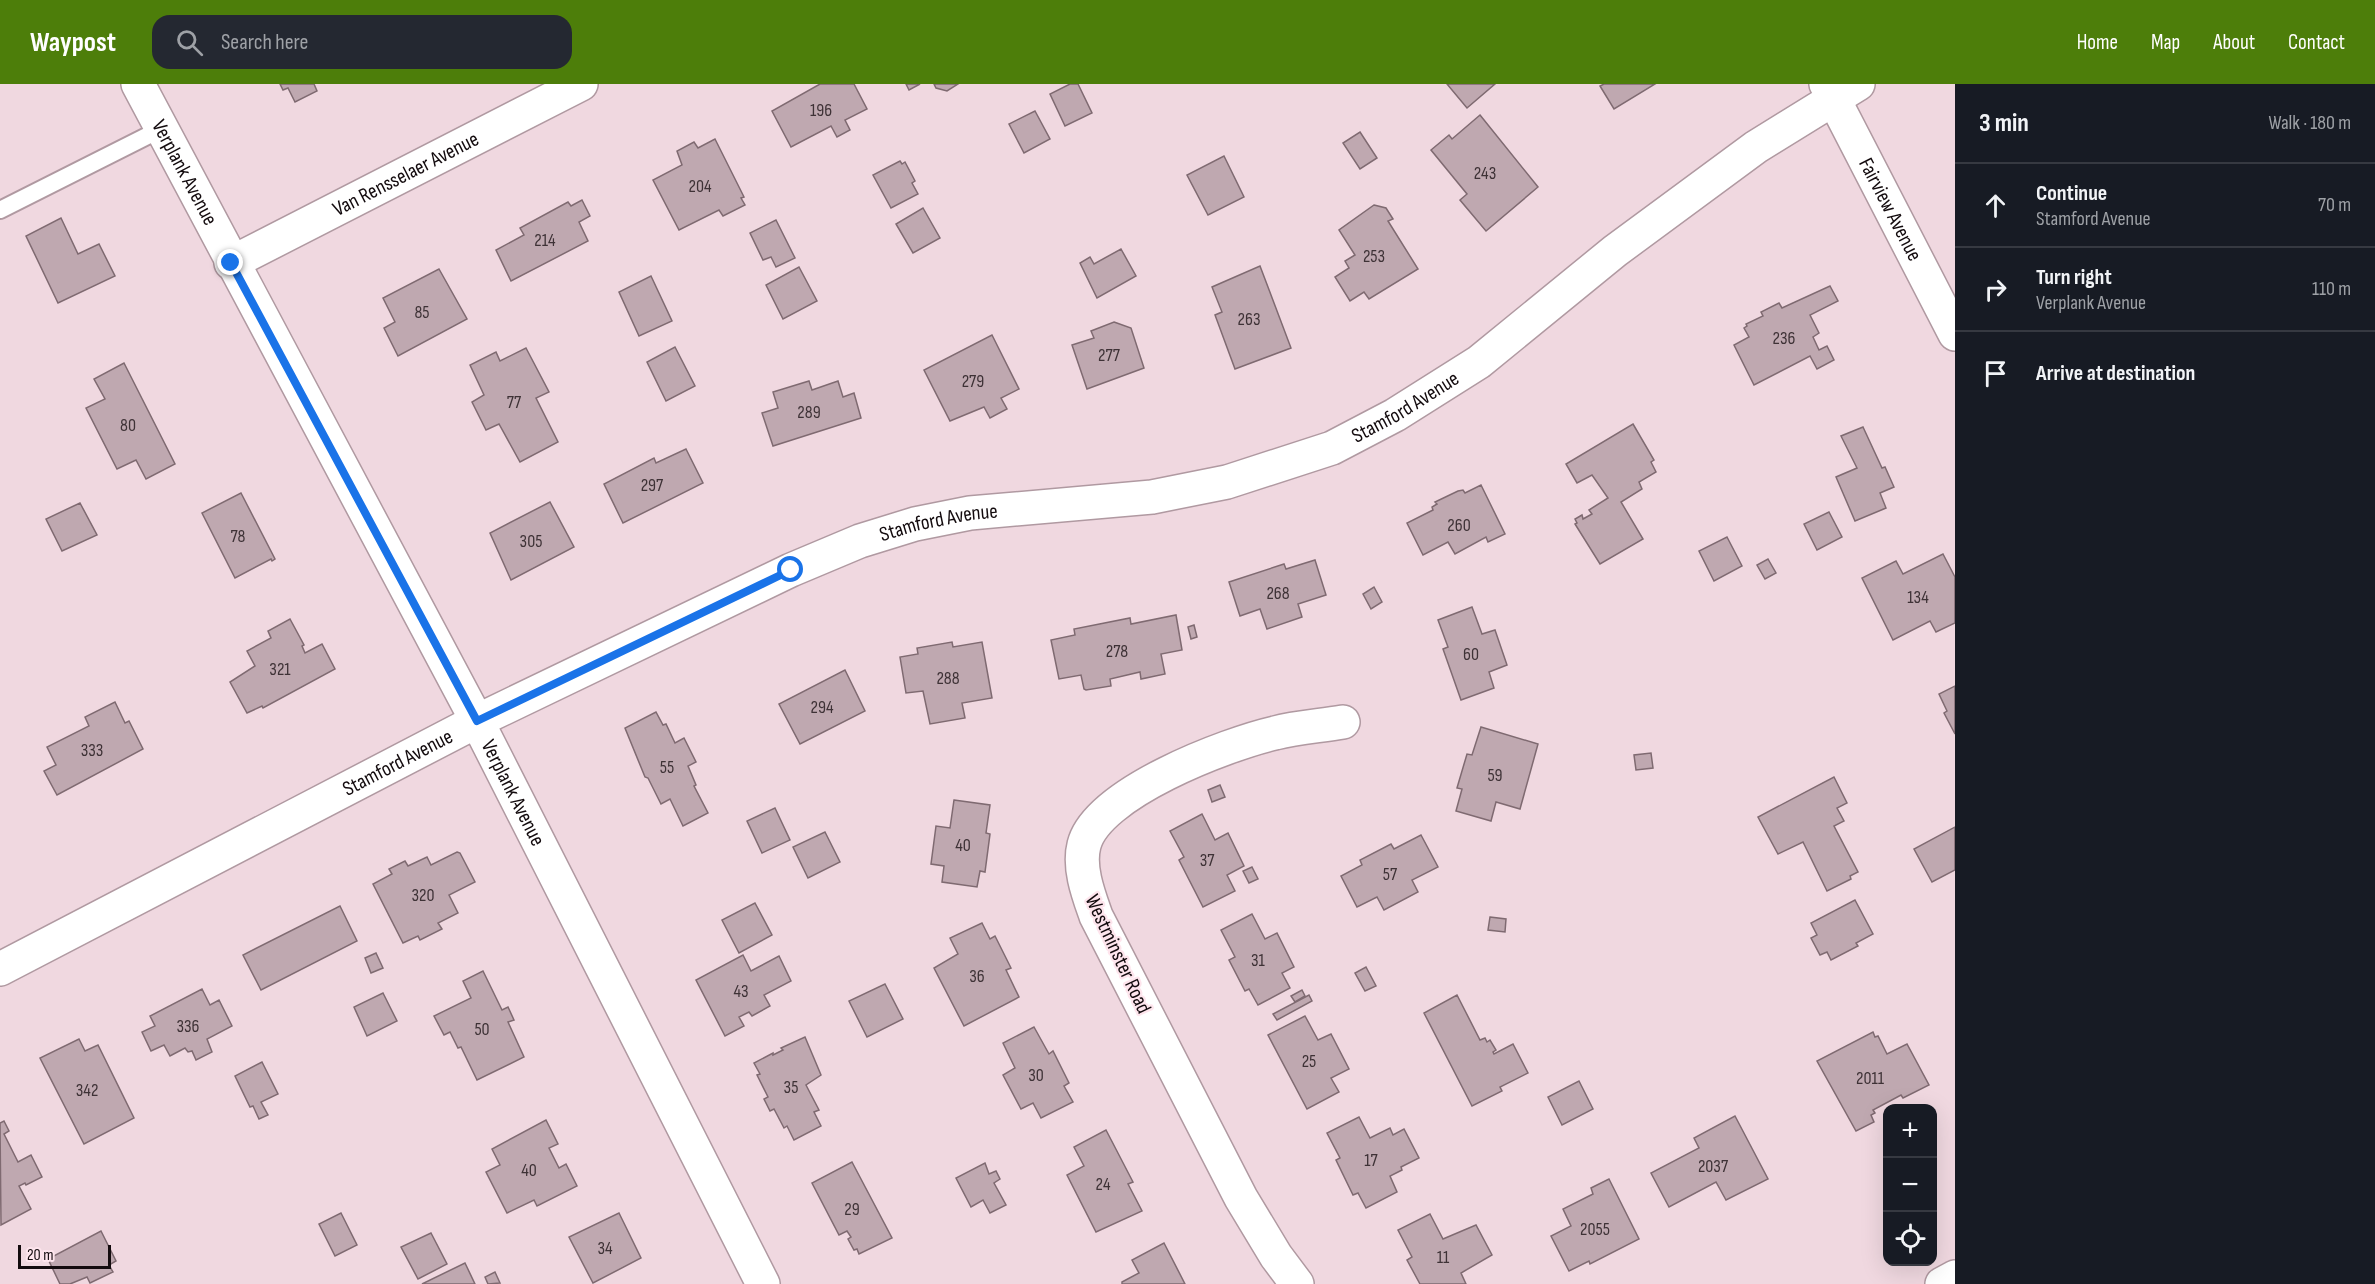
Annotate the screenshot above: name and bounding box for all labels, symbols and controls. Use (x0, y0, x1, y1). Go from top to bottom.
search box (152, 15, 572, 69)
text: Waypost (30, 26, 116, 59)
icon: search (173, 26, 206, 59)
text: Search here (221, 29, 308, 56)
text: Home (2077, 30, 2118, 55)
text: Map (2151, 30, 2180, 55)
text: About (2213, 30, 2255, 55)
text: Contact (2288, 30, 2345, 55)
house number: 196 (810, 100, 832, 121)
text: 3 min (1979, 108, 2029, 139)
text: Walk · 180 m (2268, 111, 2351, 135)
street label: Verplank Avenue (147, 115, 223, 229)
street label: Van Rensselaer Avenue (328, 126, 483, 221)
street label: Fairview Avenue (1854, 153, 1928, 265)
house number: 243 (1474, 163, 1496, 184)
house number: 204 (689, 176, 712, 197)
text: Continue (2036, 180, 2107, 207)
icon: ahead (1979, 189, 2012, 222)
text: 70 m (2318, 193, 2351, 217)
text: Stamford Avenue (2036, 207, 2151, 231)
house number: 214 (534, 230, 556, 251)
house number: 253 (1363, 246, 1385, 267)
route end (217, 249, 243, 275)
text: Turn right (2036, 264, 2112, 291)
icon: right (1979, 273, 2012, 306)
text: 110 m (2312, 277, 2351, 301)
text: Verplank Avenue (2036, 291, 2146, 315)
house number: 85 (414, 302, 430, 323)
house number: 263 (1238, 309, 1260, 330)
house number: 236 (1773, 328, 1796, 349)
house number: 277 (1098, 345, 1121, 366)
icon: arrive (1979, 357, 2012, 390)
text: Arrive at destination (2036, 360, 2195, 387)
street label: Stamford Avenue (1347, 365, 1463, 448)
house number: 279 (962, 371, 984, 392)
house number: 77 (507, 392, 522, 413)
house number: 289 (797, 402, 821, 423)
house number: 80 (120, 415, 136, 436)
house number: 297 (641, 475, 664, 496)
street label: Stamford Avenue (876, 498, 999, 547)
house number: 260 (1447, 515, 1471, 536)
house number: 78 (230, 526, 246, 547)
house number: 305 (520, 531, 542, 552)
route start (777, 556, 803, 582)
house number: 268 (1266, 583, 1290, 604)
house number: 134 (1907, 587, 1929, 608)
house number: 278 (1106, 641, 1128, 662)
house number: 60 (1463, 644, 1479, 665)
house number: 321 (269, 659, 291, 680)
house number: 288 (936, 668, 960, 689)
house number: 294 (811, 697, 834, 718)
street label: Stamford Avenue (338, 723, 457, 801)
street label: Verplank Avenue (476, 735, 551, 850)
house number: 333 (81, 740, 103, 761)
house number: 55 (660, 757, 674, 778)
house number: 59 (1487, 765, 1503, 786)
house number: 40 (955, 835, 971, 856)
house number: 37 (1200, 850, 1215, 871)
house number: 57 (1383, 864, 1398, 885)
house number: 320 (411, 885, 435, 906)
street label: Westminster Road (1079, 890, 1157, 1018)
house number: 31 (1251, 950, 1266, 971)
house number: 36 (969, 966, 985, 987)
house number: 43 (733, 981, 749, 1002)
house number: 336 (177, 1016, 200, 1037)
house number: 50 (474, 1019, 490, 1040)
house number: 25 (1302, 1051, 1316, 1072)
house number: 30 (1028, 1065, 1044, 1086)
house number: 2011 (1856, 1068, 1885, 1089)
house number: 35 (784, 1077, 798, 1098)
house number: 342 (76, 1080, 98, 1101)
map controls (1883, 1104, 1937, 1266)
button: + (1883, 1104, 1937, 1158)
house number: 17 (1364, 1150, 1379, 1171)
house number: 2037 (1698, 1156, 1729, 1177)
button: − (1883, 1158, 1937, 1212)
house number: 40 (521, 1160, 537, 1181)
house number: 24 (1096, 1174, 1111, 1195)
house number: 29 (844, 1199, 860, 1220)
button: locate (1883, 1212, 1937, 1266)
house number: 2055 (1580, 1219, 1610, 1240)
house number: 34 (597, 1238, 613, 1259)
scale bar (18, 1242, 111, 1270)
text: 20 m (27, 1246, 54, 1265)
house number: 11 (1437, 1247, 1450, 1268)

